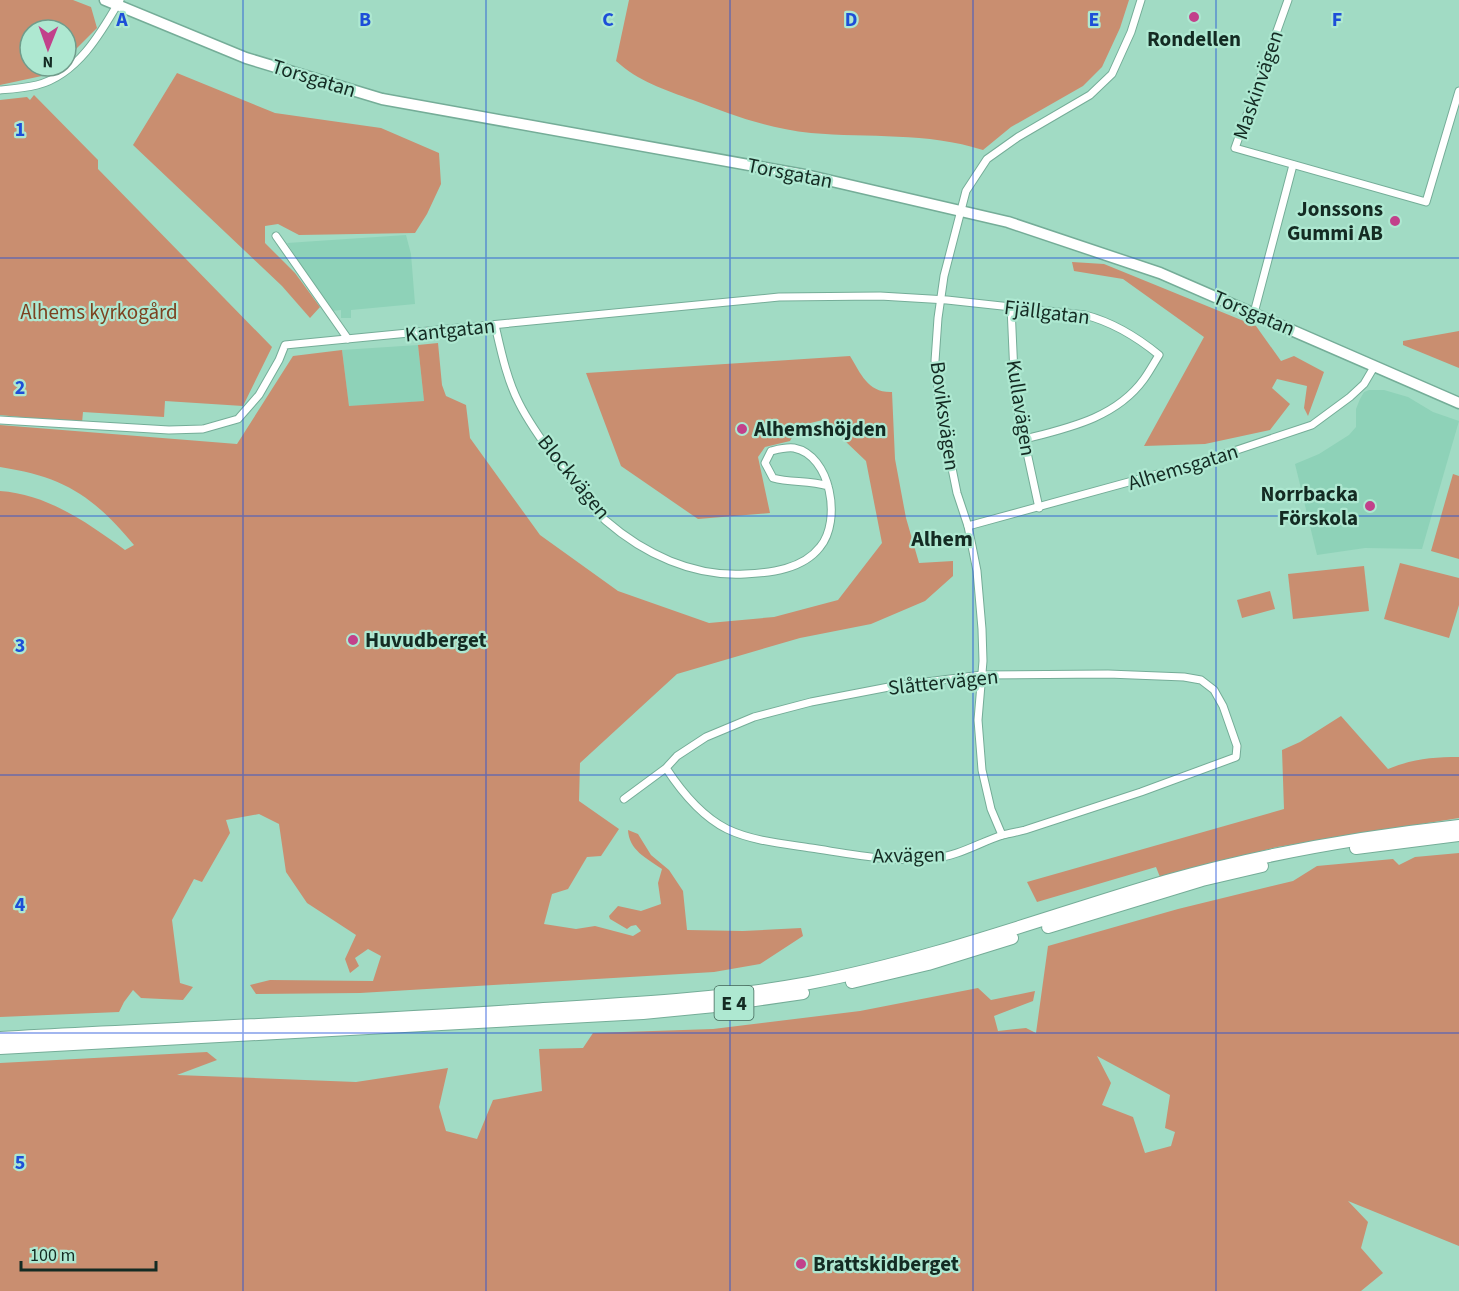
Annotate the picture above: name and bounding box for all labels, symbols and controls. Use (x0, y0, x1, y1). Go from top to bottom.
text: A (115, 6, 128, 34)
text: B (359, 6, 371, 34)
text: C (602, 6, 614, 34)
text: D (845, 6, 857, 34)
text: E (1089, 6, 1099, 34)
text: F (1332, 6, 1342, 34)
marker: Rondellen (1187, 10, 1201, 24)
north arrow (18, 18, 78, 78)
place label: Rondellen (1147, 24, 1241, 54)
street label: Maskinvägen (1225, 26, 1291, 144)
text: N (42, 51, 53, 73)
street label: Torsgatan (268, 51, 360, 105)
text: 1 (15, 116, 25, 144)
street label: Torsgatan (745, 150, 835, 196)
place label: Jonssons Gummi AB (1287, 194, 1383, 248)
marker: Jonssons Gummi AB (1388, 214, 1402, 228)
street label: Torsgatan (1208, 282, 1300, 344)
street label: Fjällgatan (1002, 292, 1092, 332)
park label: Alhems kyrkogård (20, 297, 178, 327)
street label: Kantgatan (403, 310, 497, 350)
street label: Kullavägen (999, 358, 1043, 458)
street label: Boviksvägen (922, 359, 968, 473)
text: 2 (15, 374, 25, 402)
place label: Alhemshöjden (753, 414, 887, 444)
marker: Alhemshöjden (735, 422, 749, 436)
street label: Blockvägen (530, 428, 618, 526)
street label: Alhemsgatan (1124, 436, 1242, 498)
place label: Norrbacka Förskola (1261, 479, 1358, 533)
marker: Norrbacka Förskola (1363, 499, 1377, 513)
district label: Alhem (910, 523, 973, 555)
place label: Huvudberget (365, 625, 487, 655)
text: 3 (15, 632, 25, 660)
marker: Huvudberget (346, 633, 360, 647)
street label: Slåttervägen (886, 661, 1000, 703)
street label: Axvägen (872, 839, 946, 871)
text: 4 (15, 891, 26, 919)
road number: E 4 (714, 986, 754, 1020)
text: 5 (15, 1149, 25, 1177)
scale bar (21, 1234, 156, 1272)
text: 100 m (30, 1243, 75, 1268)
place label: Brattskidberget (813, 1249, 959, 1279)
marker: Brattskidberget (794, 1257, 808, 1271)

